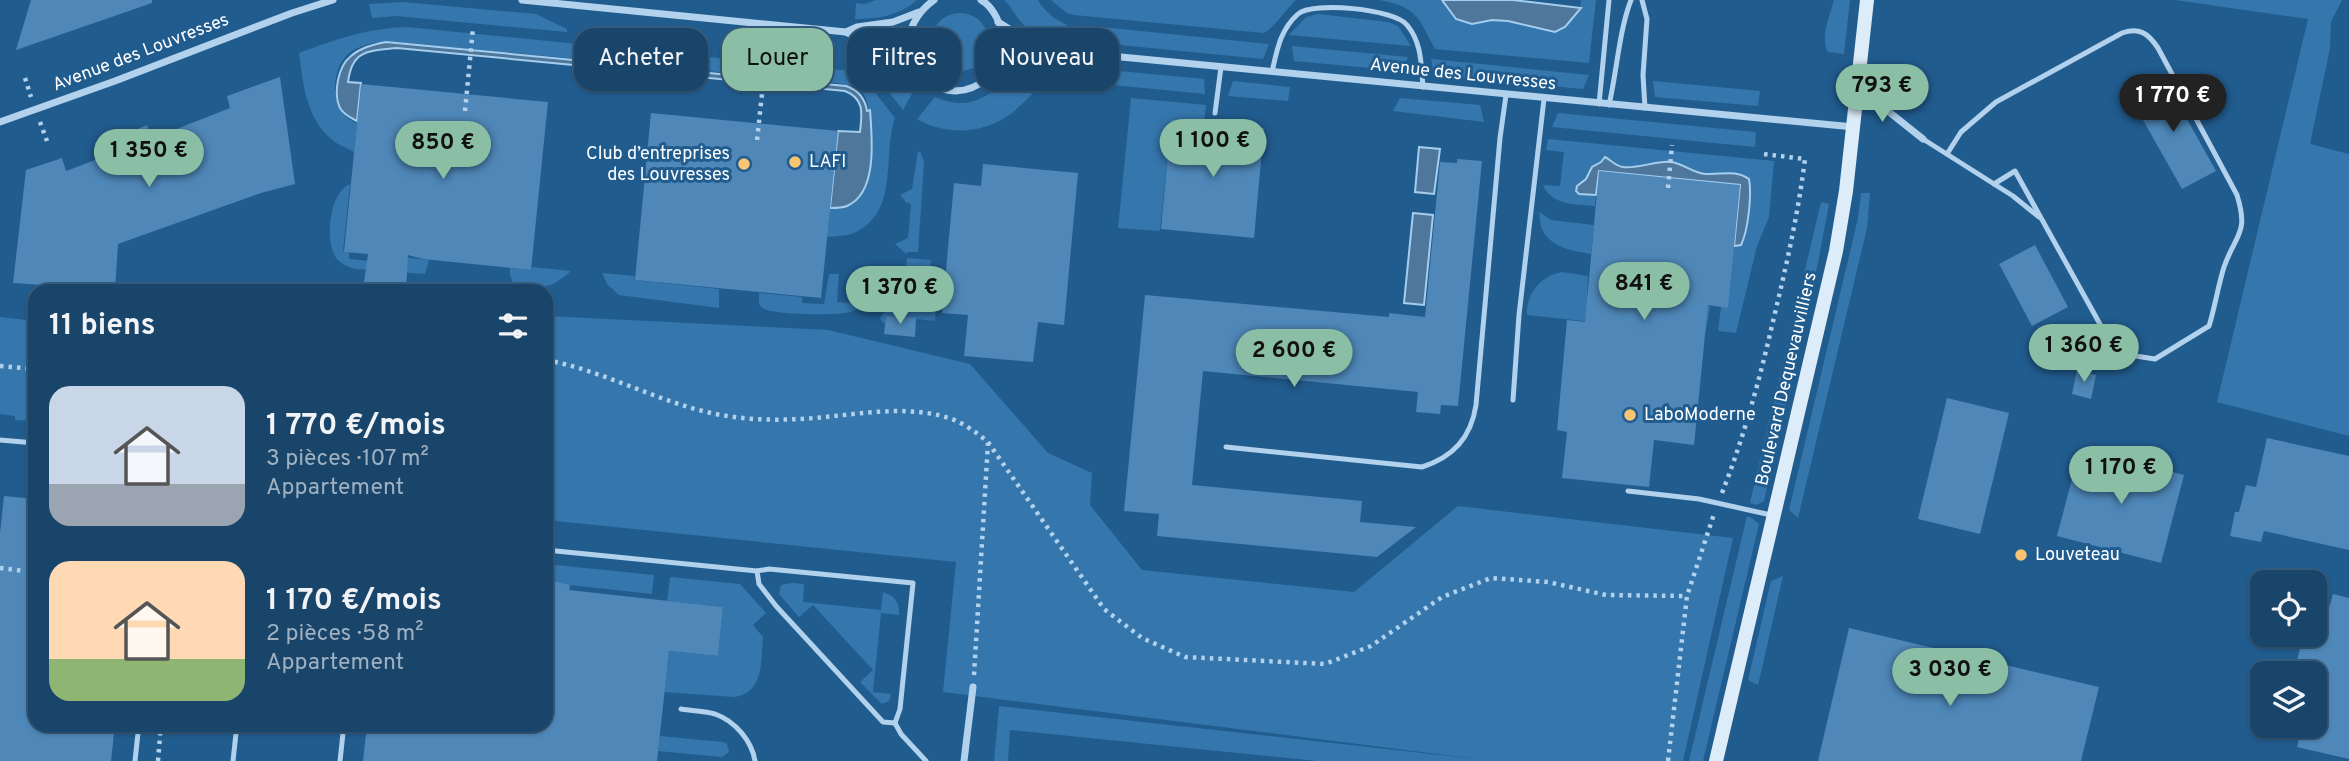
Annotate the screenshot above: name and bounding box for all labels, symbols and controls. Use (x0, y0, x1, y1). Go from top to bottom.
street label: Avenue des Louvresses (49, 9, 233, 97)
chip: Acheter (574, 28, 708, 91)
chip: Louer (722, 28, 833, 91)
chip: Filtres (847, 28, 961, 91)
chip: Nouveau (975, 28, 1119, 91)
street label: Avenue des Louvresses (1369, 54, 1557, 96)
pin: 793 € (1833, 64, 1931, 124)
text: 793 € (1852, 72, 1912, 101)
pin: 1 770 € (2108, 74, 2238, 134)
text: 1 770 € (2135, 82, 2211, 111)
pin: 1 100 € (1148, 120, 1278, 179)
pin: 850 € (394, 122, 492, 181)
text: 1 100 € (1176, 127, 1250, 156)
text: 850 € (411, 129, 475, 158)
pin: 1 350 € (84, 130, 214, 189)
text: 1 350 € (110, 137, 188, 166)
place label: Club d’entreprises des Louvresses (586, 143, 730, 187)
place label: LAFI (809, 151, 846, 174)
marker: LAFI (787, 154, 803, 170)
marker: Club d’entreprises des Louvresses (736, 156, 752, 172)
pin: 841 € (1595, 262, 1693, 322)
pin: 1 370 € (835, 266, 965, 326)
text: 841 € (1615, 270, 1673, 299)
street label: Boulevard Dequevauvilliers (1751, 270, 1823, 488)
text: 1 370 € (862, 274, 938, 303)
icon: filters (494, 307, 532, 345)
text: 11 biens (49, 308, 156, 345)
pin: 1 360 € (2019, 324, 2149, 384)
pin: 2 600 € (1229, 330, 1359, 389)
text: 1 360 € (2045, 332, 2123, 361)
text: 2 600 € (1252, 337, 1336, 366)
place label: LaboModerne (1644, 404, 1756, 427)
marker: LaboModerne (1622, 407, 1638, 423)
text: 1 770 €/mois (266, 408, 446, 445)
icon: home (105, 414, 189, 498)
text: 3 pièces · 107 m² (266, 445, 429, 474)
pin: 1 170 € (2056, 447, 2186, 506)
text: 1 170 € (2085, 454, 2157, 483)
text: Appartement (266, 474, 404, 503)
place label: Louveteau (2035, 544, 2120, 567)
marker: Louveteau (2013, 547, 2029, 563)
map controls (2250, 570, 2327, 738)
button: locate (2250, 570, 2327, 647)
text: 1 170 €/mois (266, 583, 442, 620)
icon: home (105, 589, 189, 673)
text: 2 pièces · 58 m² (266, 620, 424, 649)
pin: 3 030 € (1885, 648, 2015, 708)
text: Appartement (266, 649, 404, 678)
text: 3 030 € (1908, 656, 1992, 685)
button: layers (2250, 661, 2327, 738)

